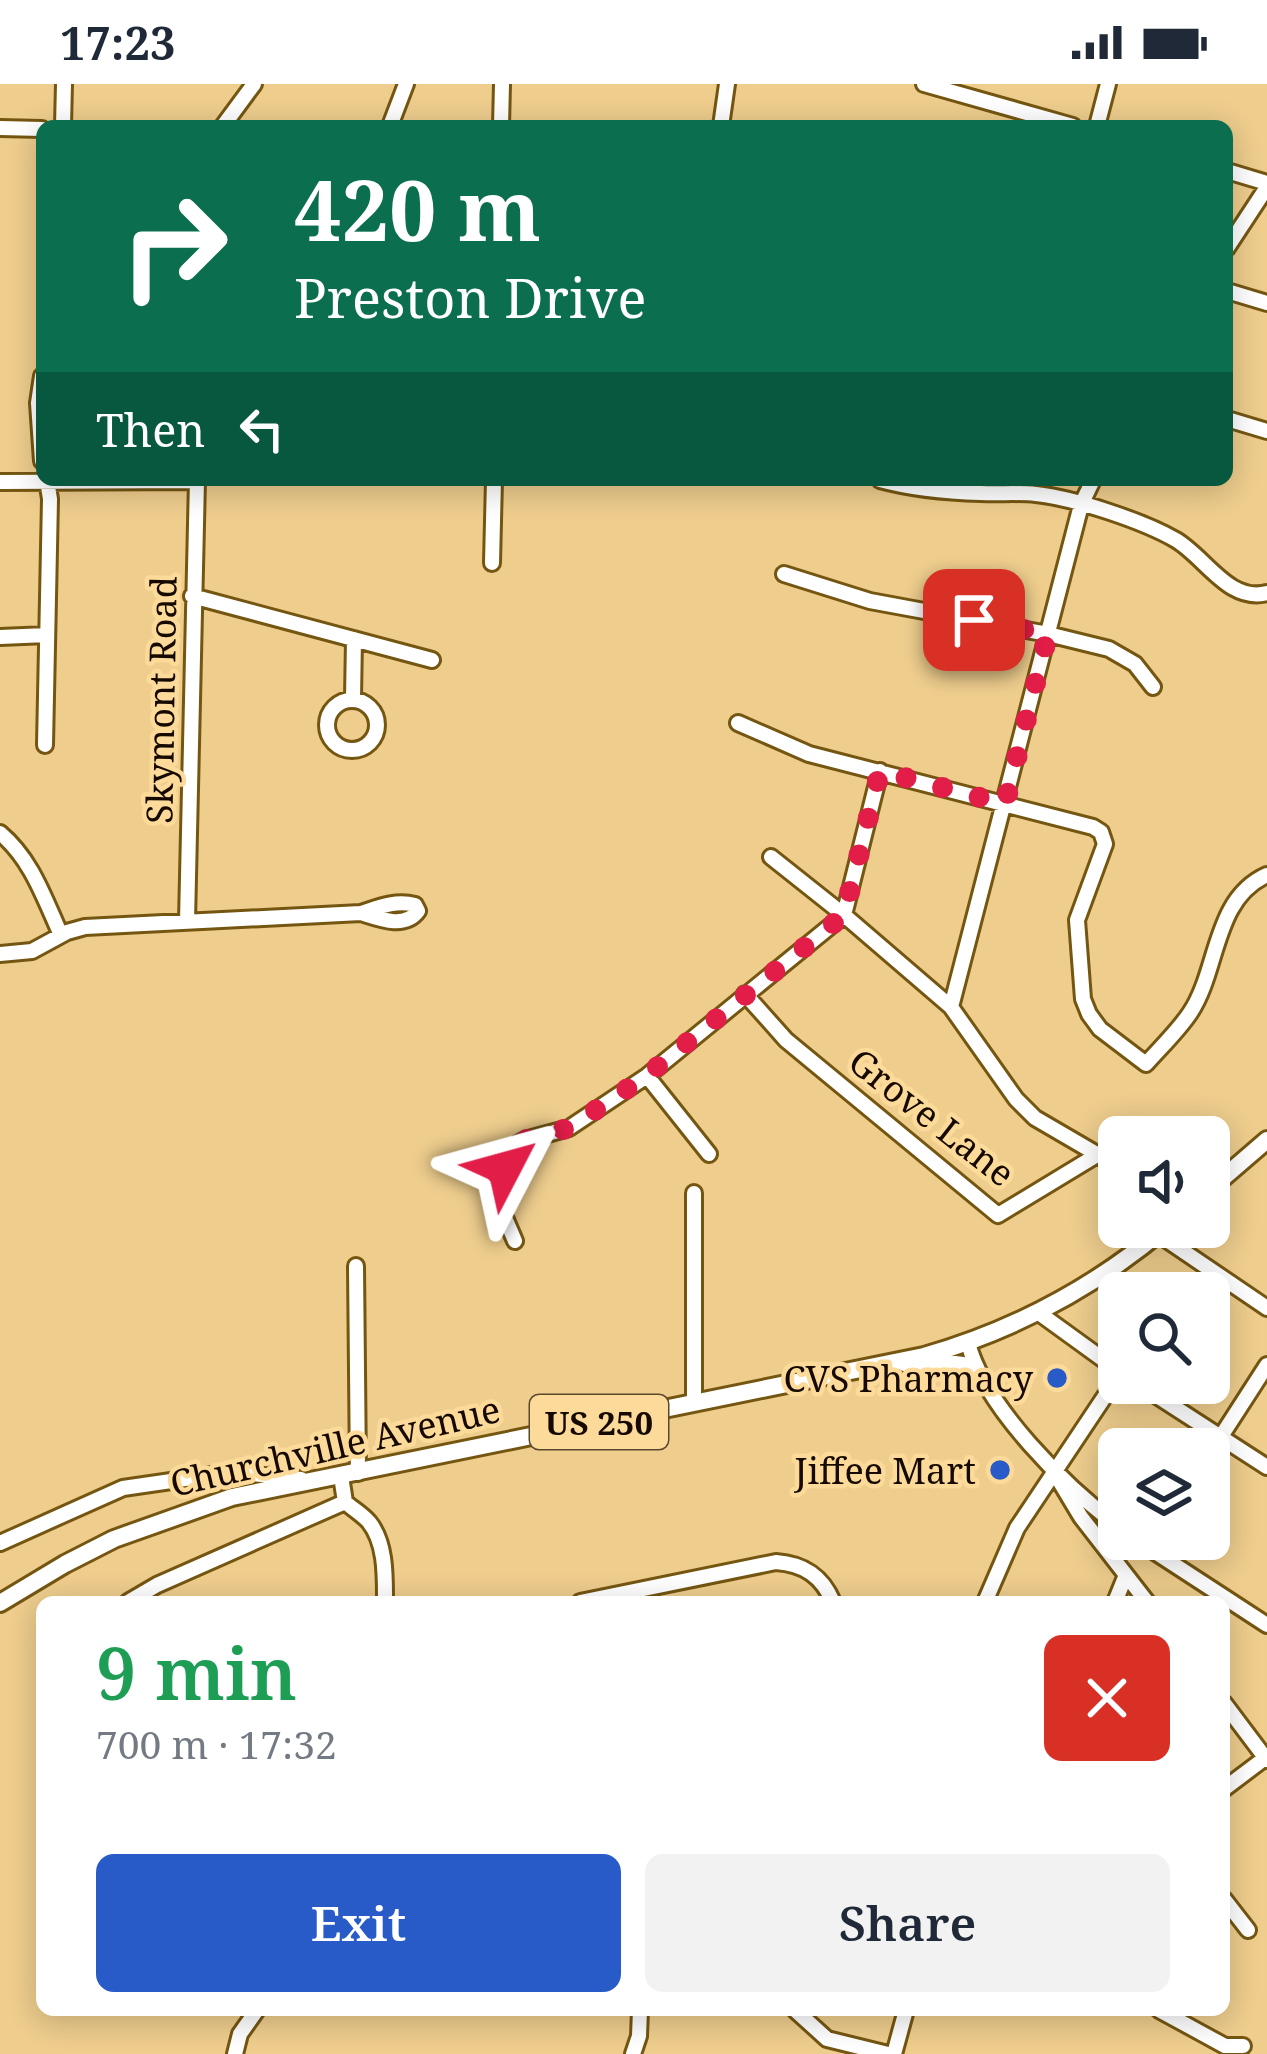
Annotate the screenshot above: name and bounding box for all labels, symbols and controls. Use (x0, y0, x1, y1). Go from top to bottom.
text: 17:23 (60, 12, 175, 73)
text: 420 m (294, 151, 541, 266)
icon: right (96, 168, 252, 324)
text: Preston Drive (294, 260, 646, 334)
icon: left (229, 396, 295, 462)
text: Then (96, 399, 205, 460)
pin (923, 569, 1025, 671)
street label: Skymont Road (134, 576, 188, 824)
icon: arrive (941, 587, 1007, 653)
street label: Grove Lane (839, 1037, 1025, 1197)
position arrow (442, 1105, 568, 1231)
map controls (1098, 1116, 1230, 1560)
button: sound (1098, 1116, 1230, 1248)
button: search (1098, 1272, 1230, 1404)
place label: CVS Pharmacy (783, 1354, 1034, 1403)
marker: CVS Pharmacy (1044, 1365, 1070, 1391)
street label: Churchville Avenue (165, 1384, 505, 1508)
road number: US 250 (530, 1395, 668, 1449)
button: layers (1098, 1428, 1230, 1560)
place label: Jiffee Mart (794, 1446, 976, 1495)
marker: Jiffee Mart (987, 1457, 1013, 1483)
text: 9 min (96, 1623, 297, 1721)
button: close (1044, 1635, 1170, 1761)
text: 700 m · 17:32 (96, 1717, 337, 1770)
button: Exit (96, 1854, 621, 1992)
button: Share (645, 1854, 1170, 1992)

